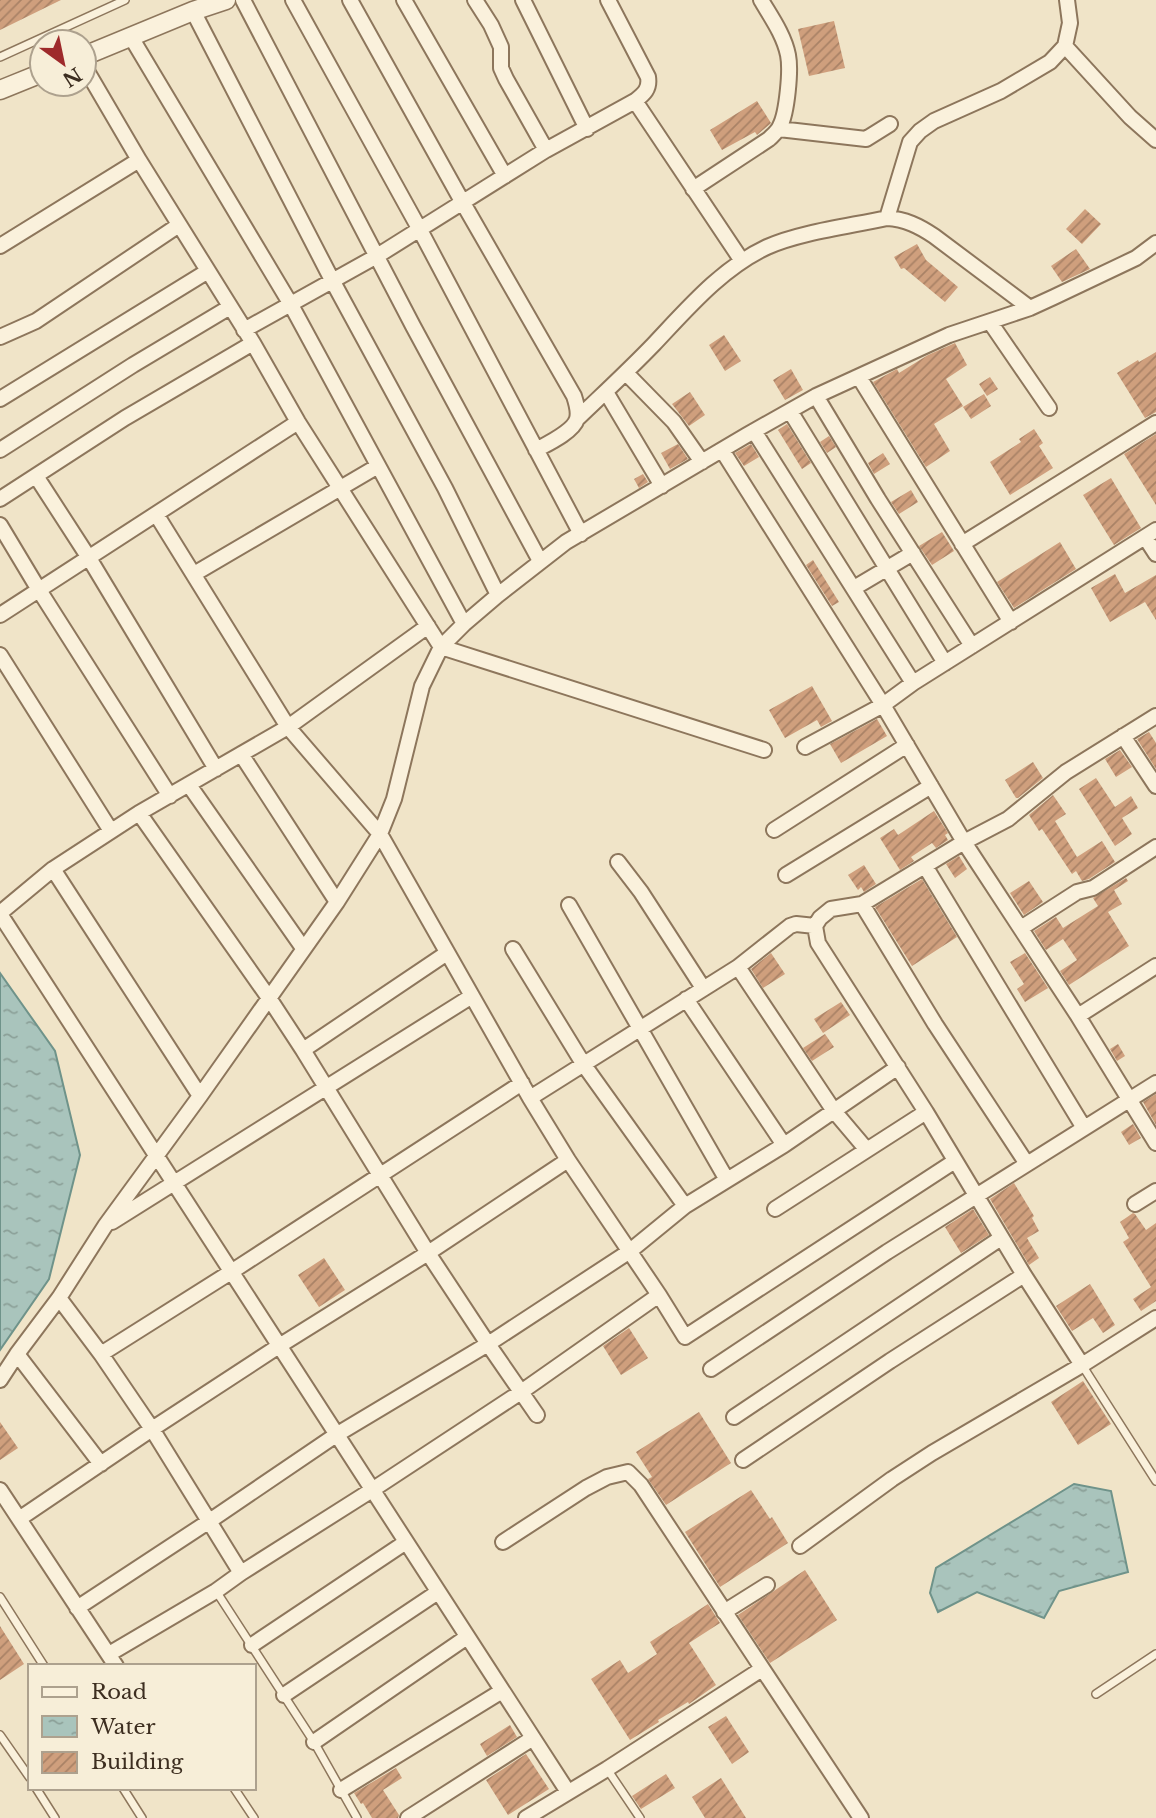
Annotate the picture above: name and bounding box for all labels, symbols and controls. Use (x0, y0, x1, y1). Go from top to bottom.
north arrow (28, 28, 98, 98)
text: N (58, 62, 86, 91)
legend (28, 1664, 256, 1790)
text: Road (91, 1679, 147, 1705)
text: Water (90, 1714, 155, 1740)
text: Building (91, 1749, 184, 1775)

